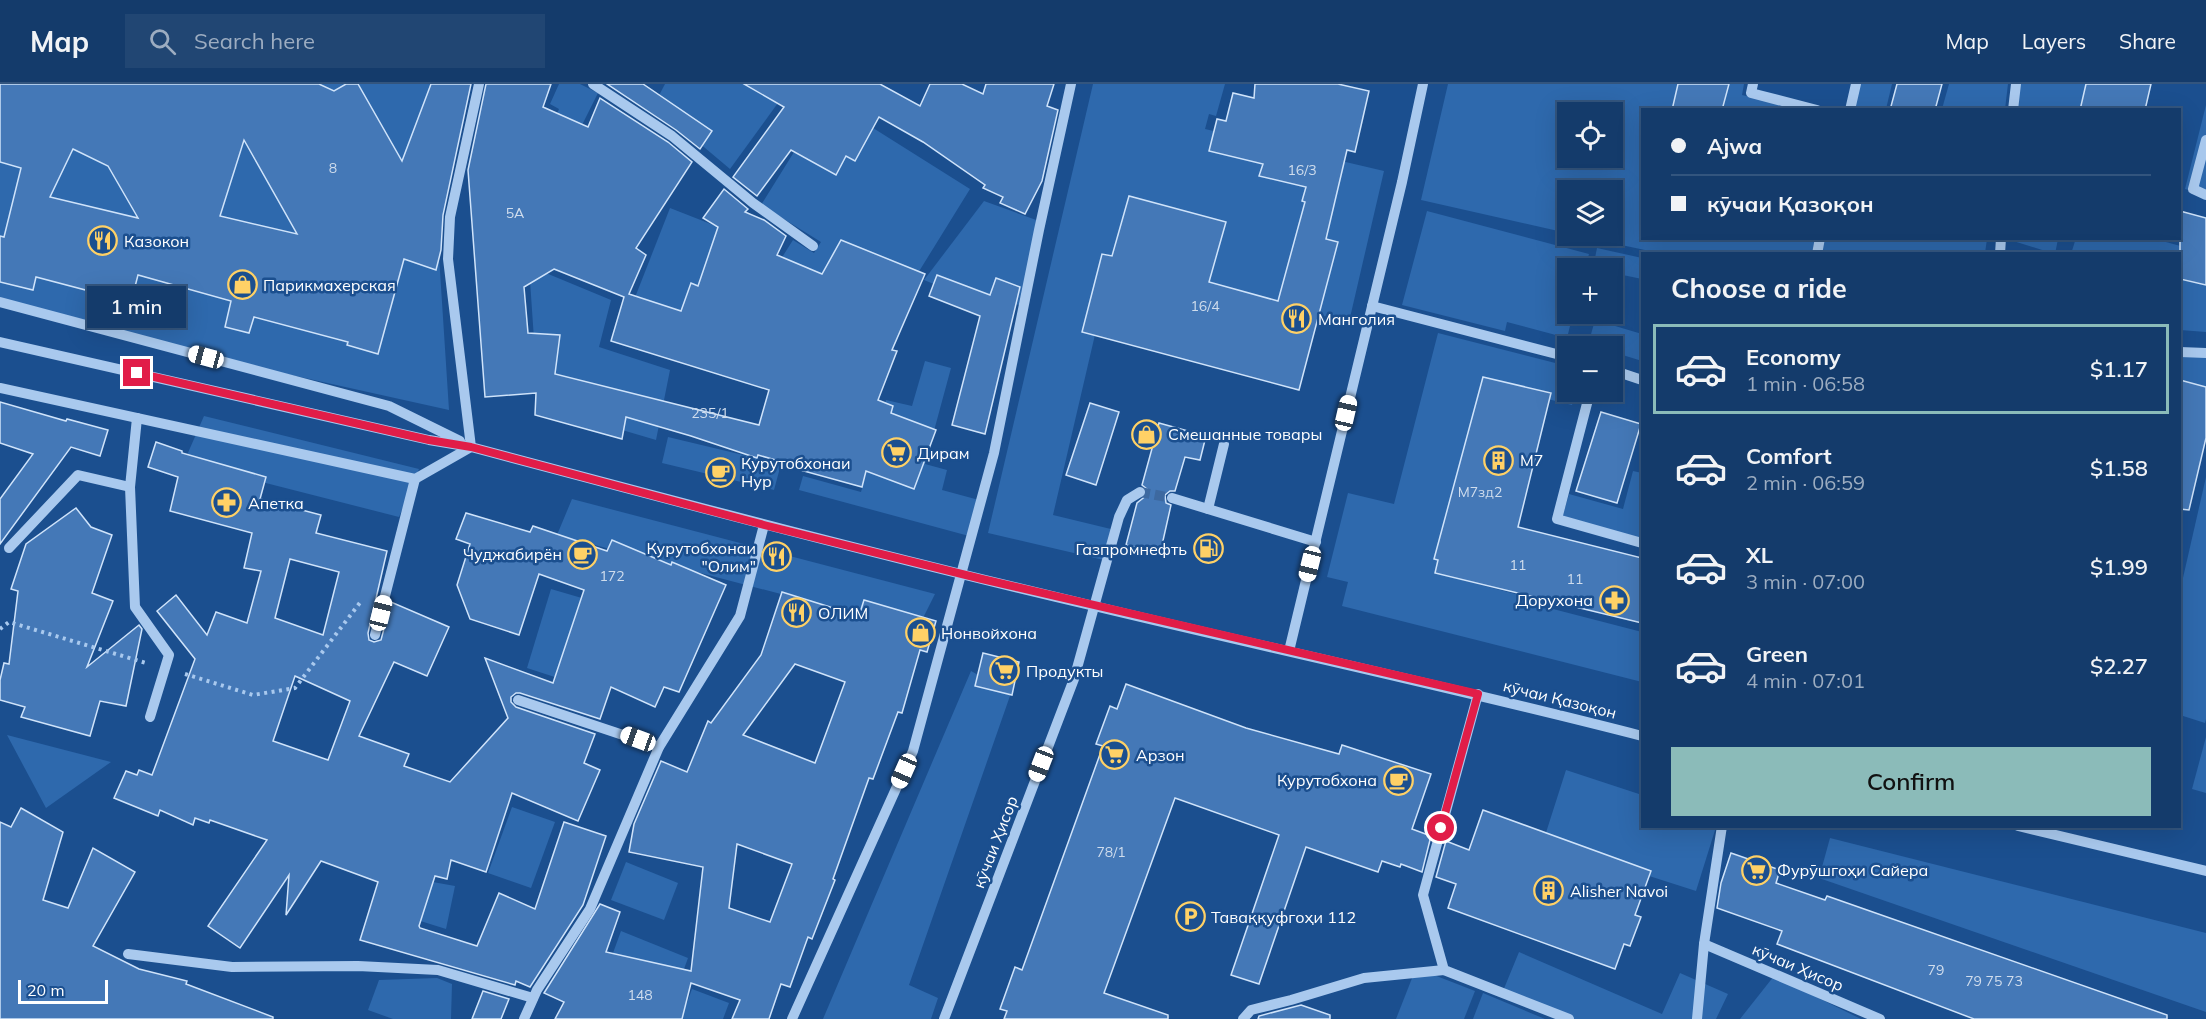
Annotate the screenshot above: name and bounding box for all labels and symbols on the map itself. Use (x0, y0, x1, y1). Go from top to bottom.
house number: 8 (329, 159, 337, 177)
house number: 16/3 (1287, 161, 1317, 179)
house number: 5А (506, 204, 525, 222)
restaurant icon: Казокон (87, 225, 119, 257)
place label: Казокон (124, 231, 189, 251)
shop icon: Парикмахерская (226, 269, 258, 301)
place label: Парикмахерская (263, 275, 396, 295)
callout: 1 min (88, 286, 186, 328)
house number: 16/4 (1190, 297, 1220, 315)
restaurant icon: Манголия (1281, 303, 1313, 335)
place label: Манголия (1318, 309, 1395, 329)
car (186, 344, 226, 370)
route end (123, 359, 150, 386)
car (1333, 393, 1359, 433)
house number: 235/1 (691, 404, 729, 422)
shop icon: Смешанные товары (1131, 418, 1163, 450)
place label: Смешанные товары (1168, 424, 1322, 444)
supermarket icon: Дирам (880, 437, 912, 469)
place label: Дирам (917, 443, 970, 463)
building icon: М7 (1483, 444, 1515, 476)
place label: М7 (1520, 450, 1543, 470)
place label: Курутобхонаи Нур (741, 453, 851, 491)
cafe icon: Курутобхонаи Нур (704, 456, 736, 488)
house number: М7зд2 (1458, 483, 1502, 501)
pharmacy icon: Апетка (211, 487, 243, 519)
place label: Апетка (248, 493, 304, 513)
fuel station icon: Газпромнефть (1192, 533, 1224, 565)
cafe icon: Чуджабирён (567, 538, 599, 570)
place label: Курутобхонаи "Олим" (646, 538, 756, 576)
place label: Газпромнефть (1075, 539, 1187, 559)
restaurant icon: Курутобхонаи "Олим" (761, 541, 793, 573)
place label: Чуджабирён (463, 544, 562, 564)
car (1297, 544, 1323, 584)
house number: 11 (1510, 556, 1526, 574)
house number: 172 (599, 567, 625, 585)
house number: 11 (1567, 570, 1583, 588)
pharmacy icon: Дорухона (1598, 584, 1630, 616)
place label: Дорухона (1515, 590, 1593, 610)
car (368, 593, 394, 633)
restaurant icon: ОЛИМ (781, 597, 813, 629)
place label: ОЛИМ (818, 603, 868, 623)
shop icon: Нонвойхона (904, 617, 936, 649)
place label: Нонвойхона (941, 623, 1037, 643)
supermarket icon: Продукты (989, 655, 1021, 687)
place label: Продукты (1026, 661, 1103, 681)
street label: кӯчаи Қазоқон (1501, 675, 1619, 723)
car (618, 724, 658, 754)
supermarket icon: Арзон (1099, 739, 1131, 771)
car (1026, 744, 1056, 784)
place label: Арзон (1136, 745, 1185, 765)
car (888, 751, 920, 791)
cafe icon: Курутобхона (1382, 764, 1414, 796)
place label: Курутобхона (1277, 770, 1377, 790)
street label: кӯчаи Ҳисор (968, 793, 1022, 891)
route start (1427, 814, 1454, 841)
house number: 78/1 (1096, 843, 1126, 861)
supermarket icon: Фурӯшгоҳи Сайера (1740, 854, 1772, 886)
place label: Фурӯшгоҳи Сайера (1777, 860, 1928, 880)
building icon: Alisher Navoi (1533, 875, 1565, 907)
place label: Alisher Navoi (1570, 881, 1668, 901)
parking icon: Таваққуфгоҳи 112 (1174, 901, 1206, 933)
place label: Таваққуфгоҳи 112 (1211, 907, 1356, 927)
street label: кӯчаи Ҳисор (1749, 939, 1847, 995)
house number: 79 (1928, 961, 1944, 979)
house number: 79 75 73 (1965, 972, 2023, 990)
scale bar (18, 977, 108, 1004)
house number: 148 (627, 986, 653, 1004)

